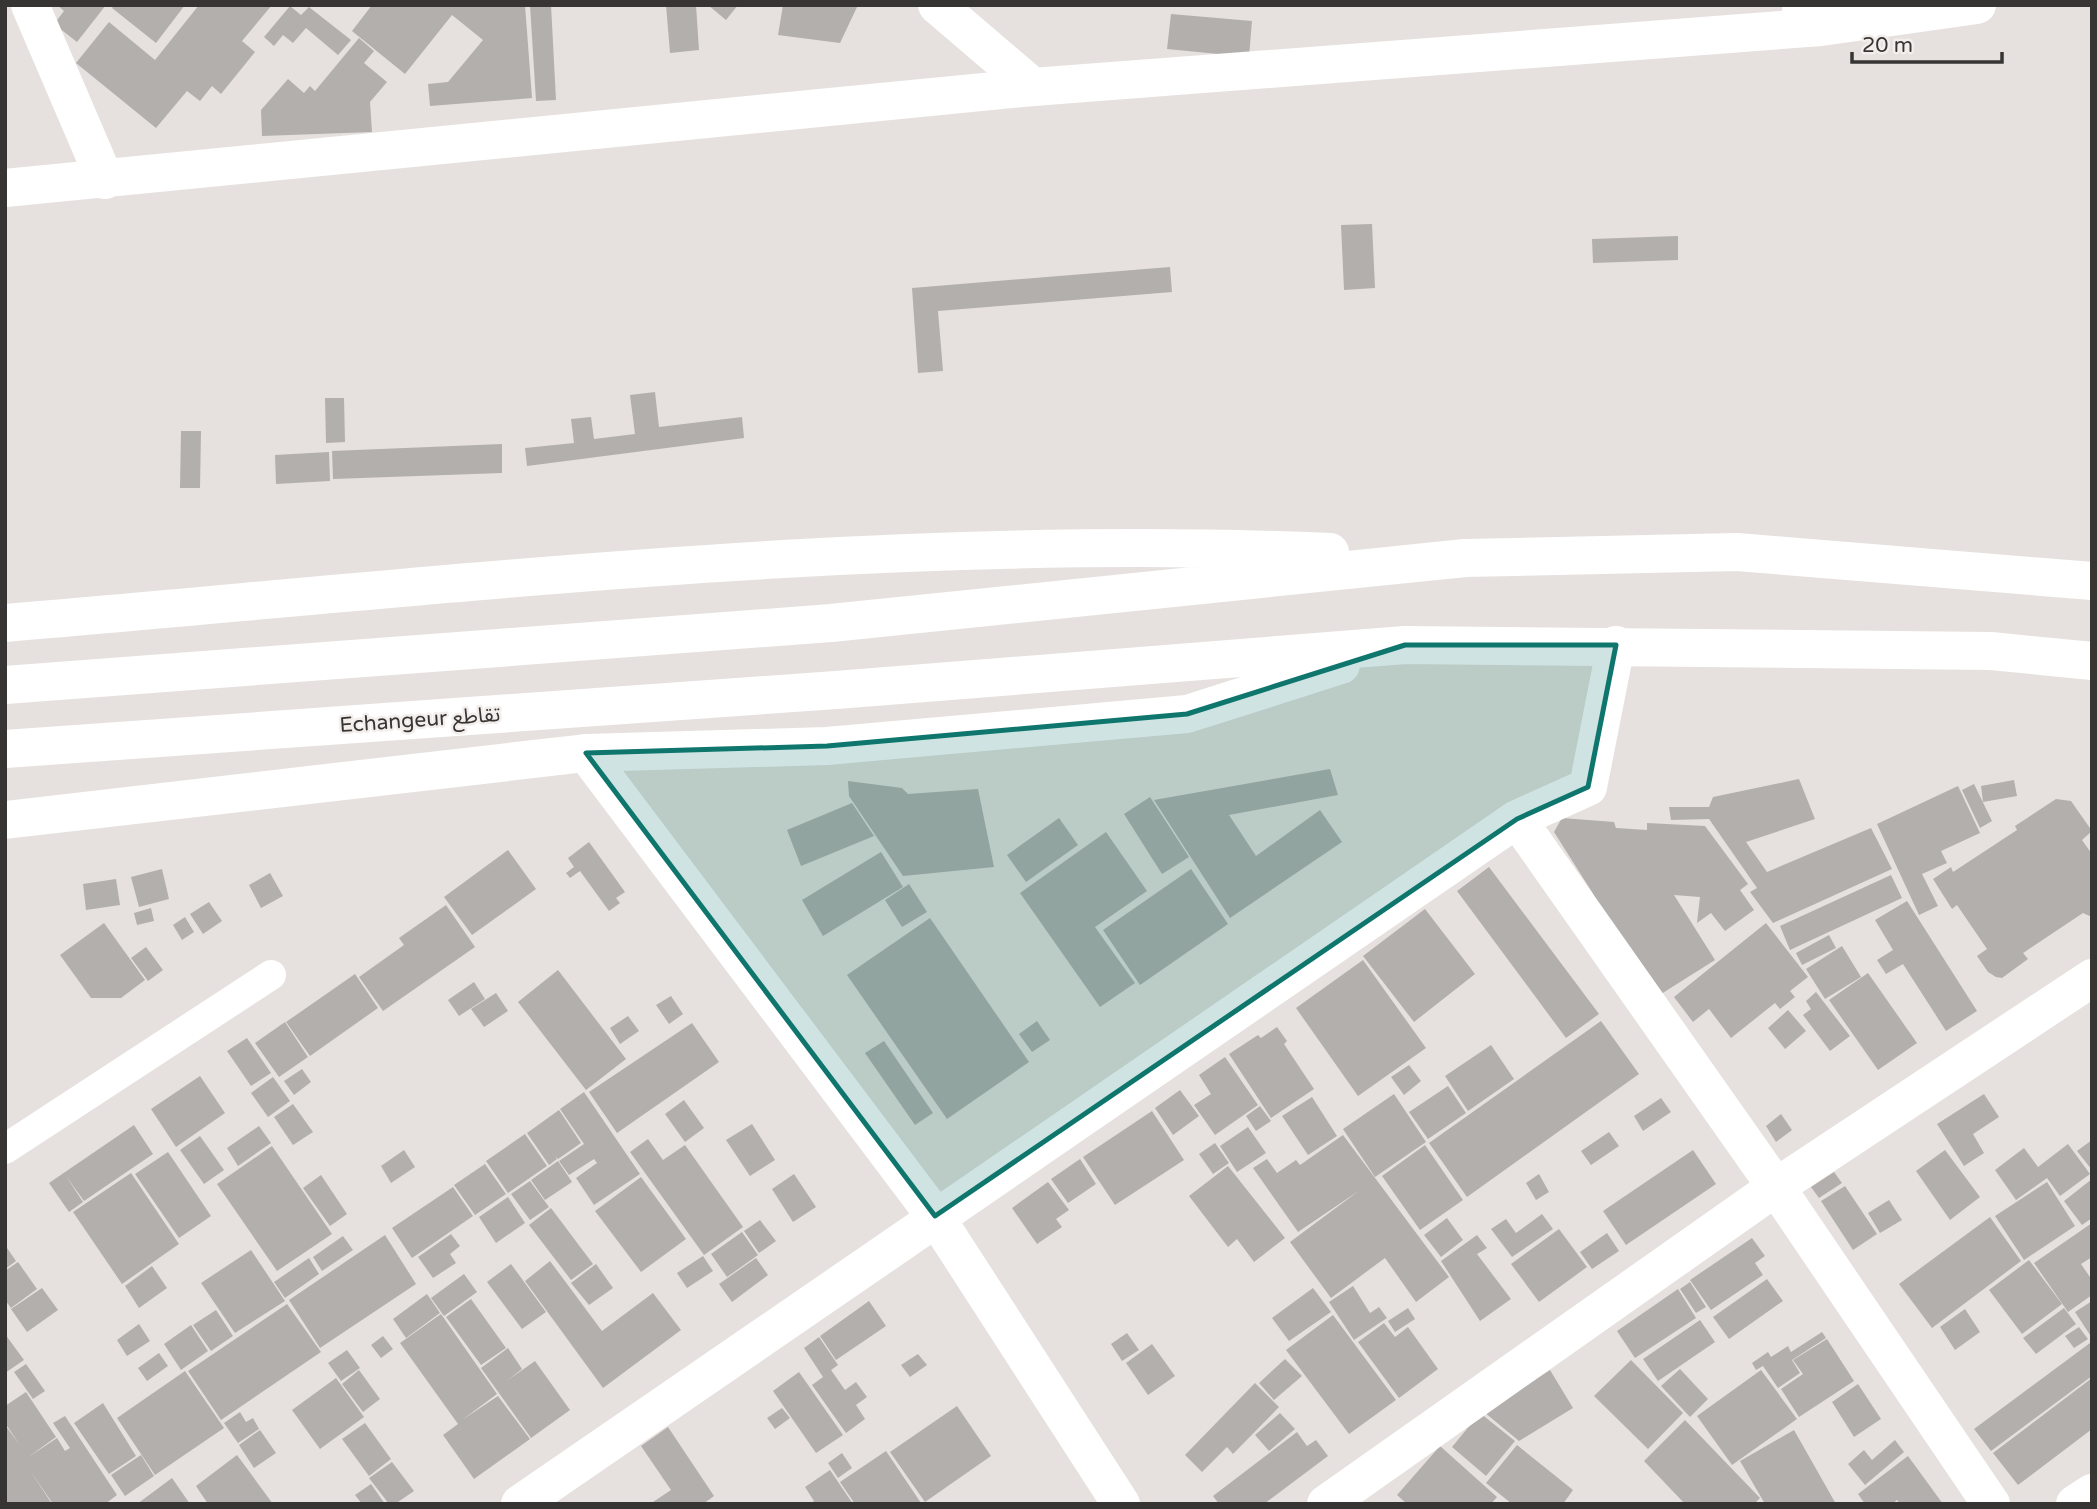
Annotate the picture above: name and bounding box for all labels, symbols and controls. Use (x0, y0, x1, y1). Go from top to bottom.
scale bar (1852, 21, 2002, 65)
text: 20 m (1862, 33, 1913, 58)
street label: Echangeur تقاطع (339, 702, 501, 740)

